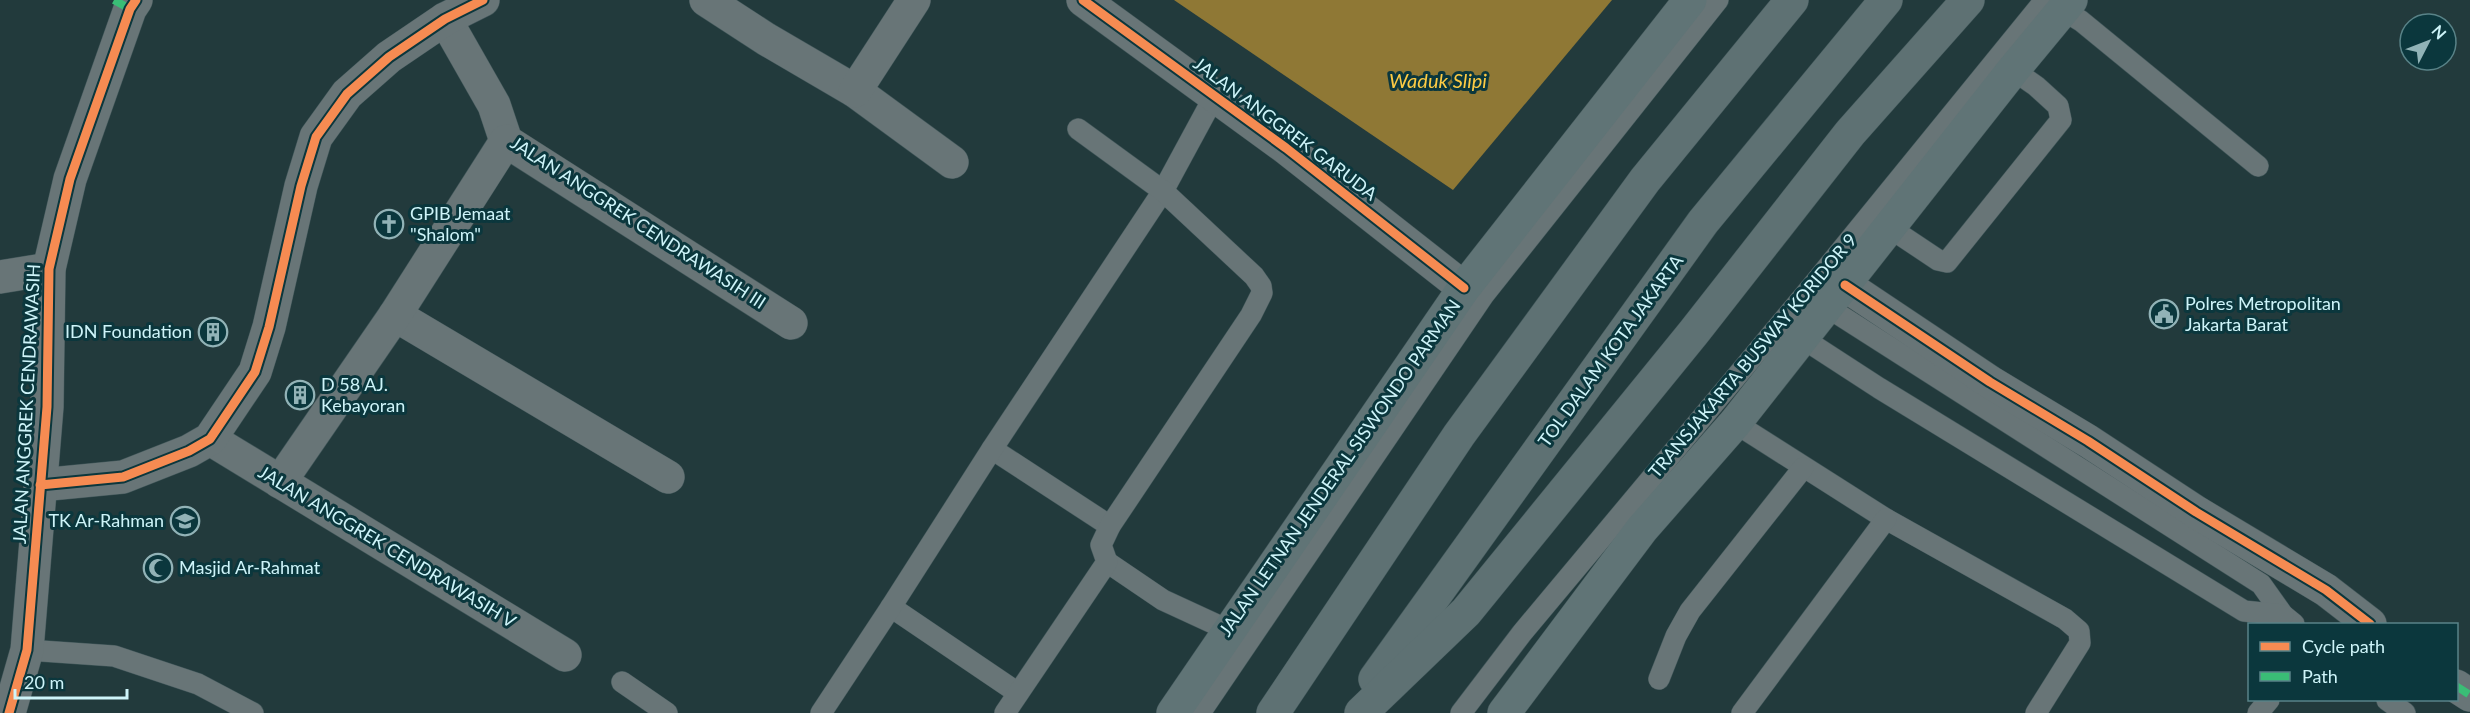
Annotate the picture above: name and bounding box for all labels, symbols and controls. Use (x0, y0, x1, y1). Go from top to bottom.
north arrow (2398, 12, 2458, 72)
text: N (2428, 21, 2451, 43)
street label: JALAN ANGGREK GARUDA (1189, 52, 1382, 205)
water label: Waduk Slipi (1389, 68, 1487, 92)
street label: JALAN ANGGREK CENDRAWASIH III (507, 131, 770, 313)
place label: GPIB Jemaat "Shalom" (410, 202, 511, 245)
church icon: GPIB Jemaat "Shalom" (373, 208, 405, 240)
street label: TRANSJAKARTA BUSWAY KORIDOR 9 (1643, 229, 1861, 482)
street label: TOL DALAM KOTA JAKARTA (1533, 249, 1688, 451)
street label: JALAN ANGGREK CENDRAWASIH (8, 263, 44, 545)
place label: Polres Metropolitan Jakarta Barat (2185, 292, 2341, 335)
street label: JALAN LETNAN JENDERAL SISWONDO PARMAN (1214, 295, 1465, 640)
public building icon: Polres Metropolitan Jakarta Barat (2148, 298, 2180, 330)
building icon: IDN Foundation (197, 316, 229, 348)
place label: IDN Foundation (65, 320, 192, 342)
place label: D 58 AJ. Kebayoran (321, 373, 405, 416)
building icon: D 58 AJ. Kebayoran (284, 379, 316, 411)
street label: JALAN ANGGREK CENDRAWASIH V (255, 460, 521, 632)
school or university icon: TK Ar-Rahman (169, 505, 201, 537)
place label: TK Ar-Rahman (48, 509, 164, 531)
mosque icon: Masjid Ar-Rahmat (142, 552, 174, 584)
place label: Masjid Ar-Rahmat (179, 556, 321, 578)
legend (2248, 623, 2458, 701)
text: Cycle path (2302, 635, 2385, 657)
scale bar (15, 662, 128, 700)
text: Path (2302, 665, 2338, 687)
text: 20 m (24, 671, 64, 693)

